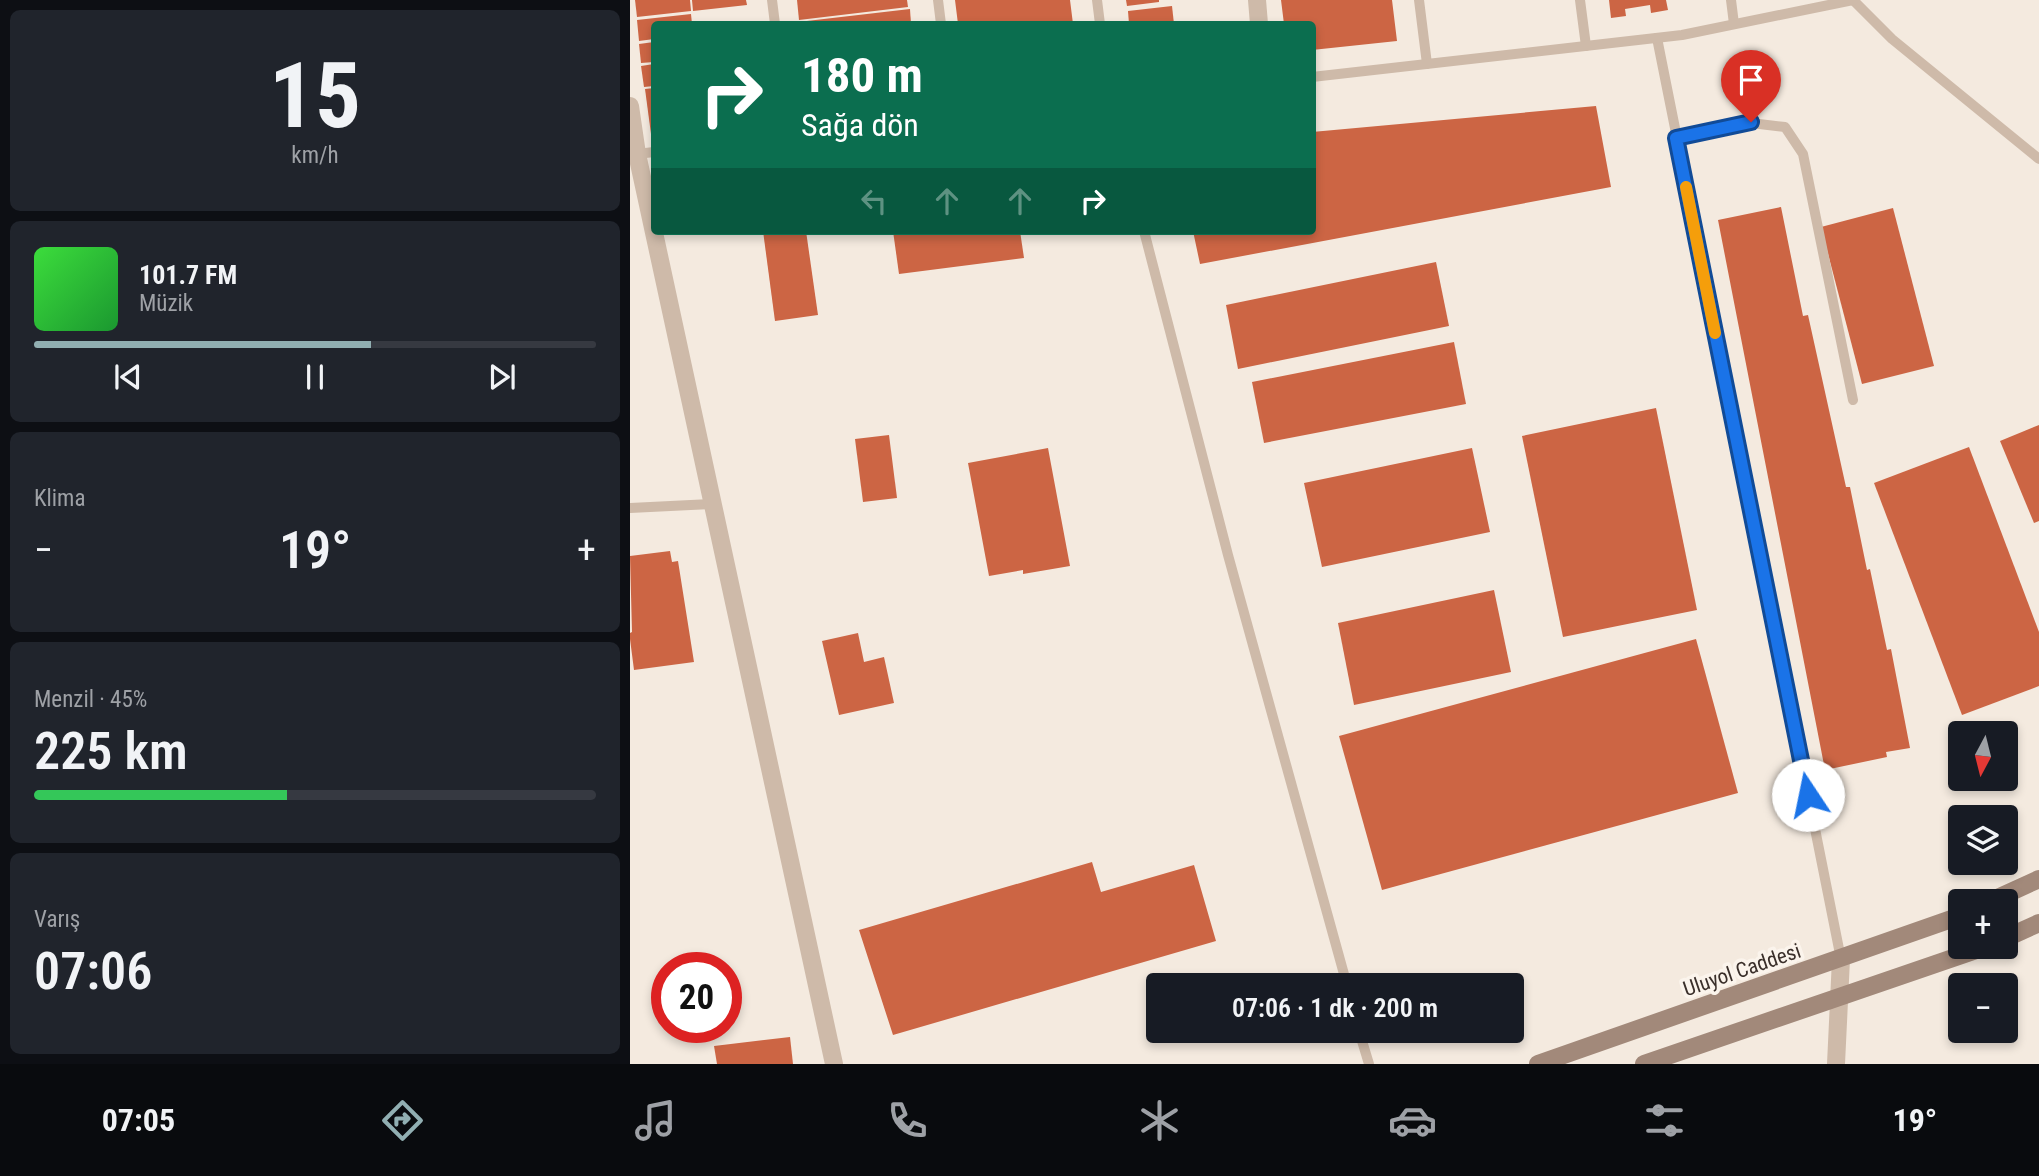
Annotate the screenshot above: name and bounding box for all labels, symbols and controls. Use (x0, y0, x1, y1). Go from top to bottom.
text: 15 (269, 43, 361, 149)
text: 180 m (801, 47, 923, 104)
icon: right (686, 49, 777, 140)
pin (1721, 50, 1781, 122)
icon: arrive (1732, 61, 1770, 99)
text: Sağa dön (801, 106, 919, 144)
text: km/h (291, 142, 339, 169)
icon: left (855, 182, 893, 220)
icon: ahead (928, 182, 966, 220)
icon: ahead (1001, 182, 1039, 220)
icon: right (1074, 182, 1112, 220)
text: 101.7 FM (139, 260, 237, 290)
text: Müzik (139, 290, 193, 317)
icon: previous (109, 358, 147, 396)
icon: pause (296, 358, 334, 396)
icon: next (483, 358, 521, 396)
text: Klima (34, 485, 85, 512)
text: 19° (279, 520, 351, 581)
text: − (34, 528, 53, 572)
text: + (577, 528, 596, 572)
text: Menzil · 45% (34, 686, 147, 713)
text: 225 km (34, 721, 188, 782)
north arrow (1948, 721, 2018, 791)
map controls (1948, 721, 2018, 1043)
position arrow (1771, 758, 1845, 832)
button: layers (1948, 805, 2018, 875)
button: + (1948, 889, 2018, 959)
text: Varış (34, 906, 80, 933)
street label: Uluyol Caddesi (1680, 939, 1804, 1001)
text: 07:06 (34, 941, 152, 1002)
speed limit sign: 20 (651, 952, 742, 1043)
button: − (1948, 973, 2018, 1043)
text: 07:06 · 1 dk · 200 m (1232, 993, 1438, 1023)
icon: directions (378, 1096, 427, 1145)
icon: music (631, 1096, 680, 1145)
icon: phone (883, 1096, 932, 1145)
icon: climate (1135, 1096, 1184, 1145)
icon: car (1388, 1096, 1437, 1145)
icon: filters (1640, 1096, 1689, 1145)
text: 07:05 (102, 1101, 175, 1139)
text: 19° (1893, 1101, 1937, 1139)

